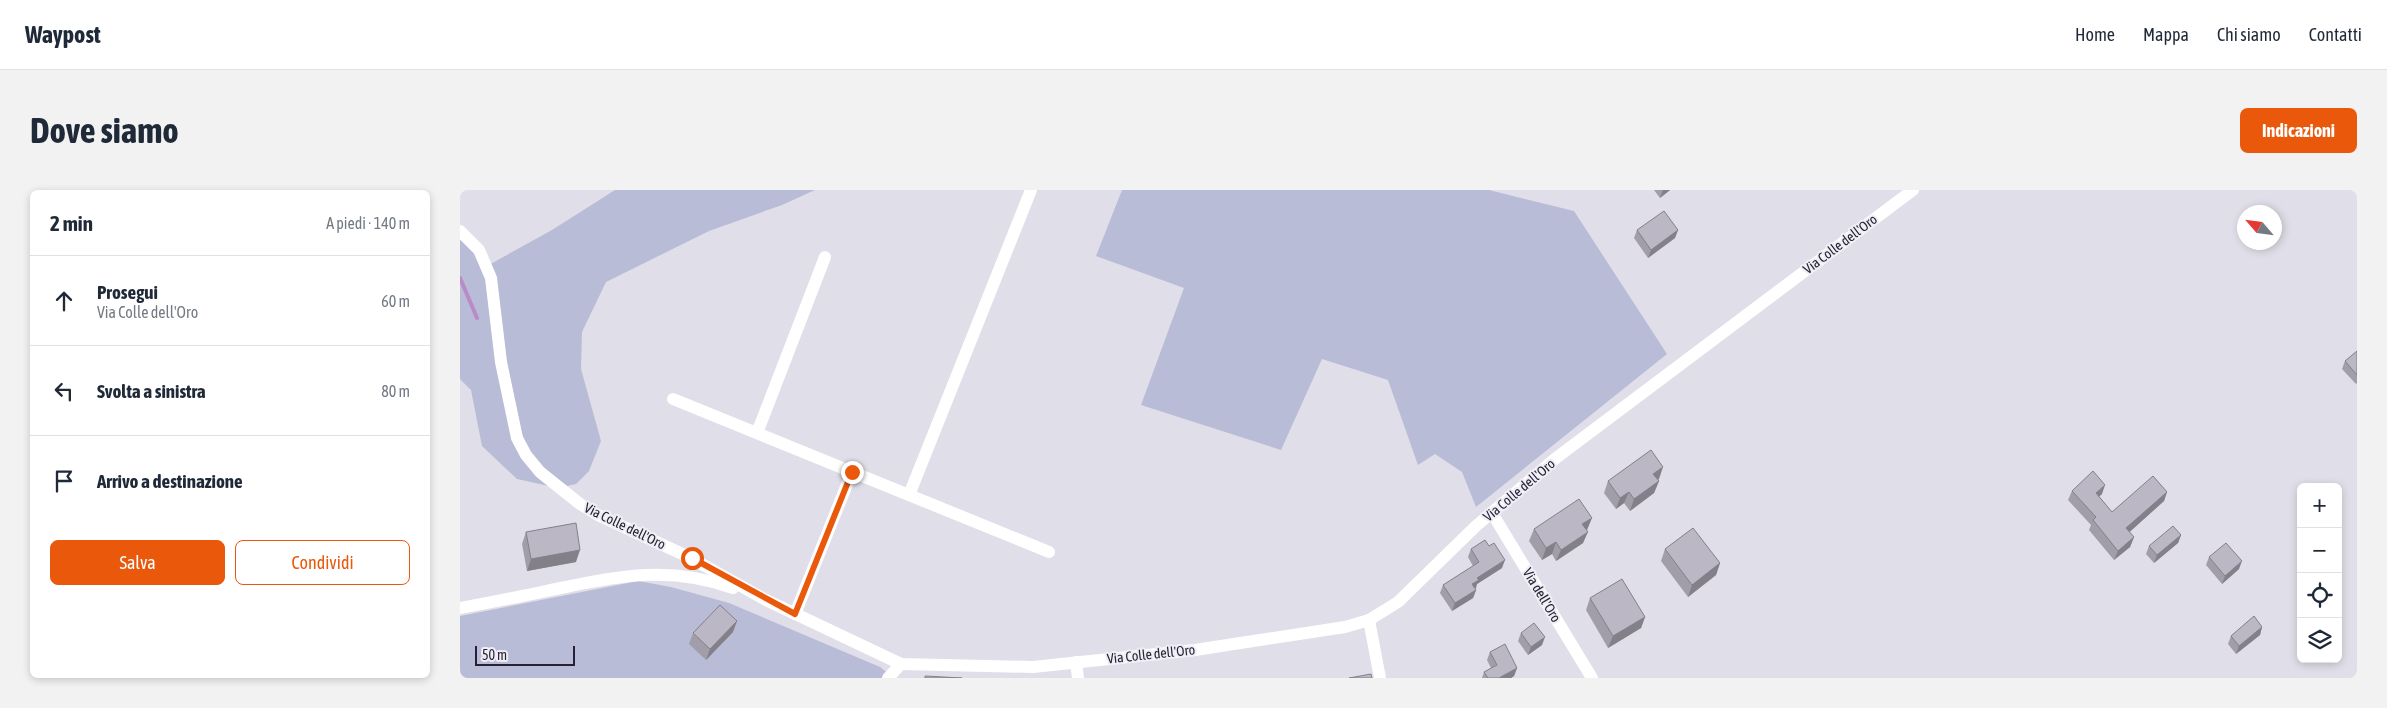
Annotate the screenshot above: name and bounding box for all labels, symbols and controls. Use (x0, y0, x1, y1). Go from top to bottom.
text: Waypost (25, 21, 101, 48)
text: Home (2075, 24, 2115, 45)
text: Mappa (2143, 24, 2189, 45)
text: Chi siamo (2217, 24, 2281, 45)
text: Contatti (2309, 24, 2362, 45)
button: Indicazioni (2240, 108, 2357, 153)
text: Dove siamo (30, 110, 179, 150)
north arrow (2237, 205, 2282, 250)
text: 2 min (50, 211, 93, 235)
street label: Via Colle dell'Oro (1800, 211, 1880, 277)
text: A piedi · 140 m (326, 214, 410, 232)
text: Prosegui (97, 281, 158, 303)
icon: ahead (50, 287, 78, 315)
text: 60 m (381, 292, 410, 310)
text: Via Colle dell'Oro (97, 303, 198, 321)
icon: left (50, 377, 78, 405)
text: Svolta a sinistra (97, 380, 206, 402)
text: 80 m (381, 382, 410, 400)
street label: Via Colle dell'Oro (1480, 455, 1558, 525)
route end (841, 461, 864, 484)
icon: arrive (50, 467, 78, 495)
text: Arrivo a destinazione (97, 470, 243, 492)
map controls (2297, 483, 2342, 663)
button: + (2297, 483, 2342, 528)
street label: Via Colle dell'Oro (582, 499, 668, 553)
button: − (2297, 528, 2342, 573)
button: Salva (50, 540, 225, 585)
button: Condividi (235, 540, 410, 585)
route start (681, 547, 704, 570)
street label: Via dell'Oro (1520, 565, 1564, 625)
button: locate (2297, 573, 2342, 618)
button: layers (2297, 618, 2342, 663)
street label: Via Colle dell'Oro (1106, 641, 1196, 667)
scale bar (475, 643, 575, 666)
text: 50 m (482, 647, 507, 663)

